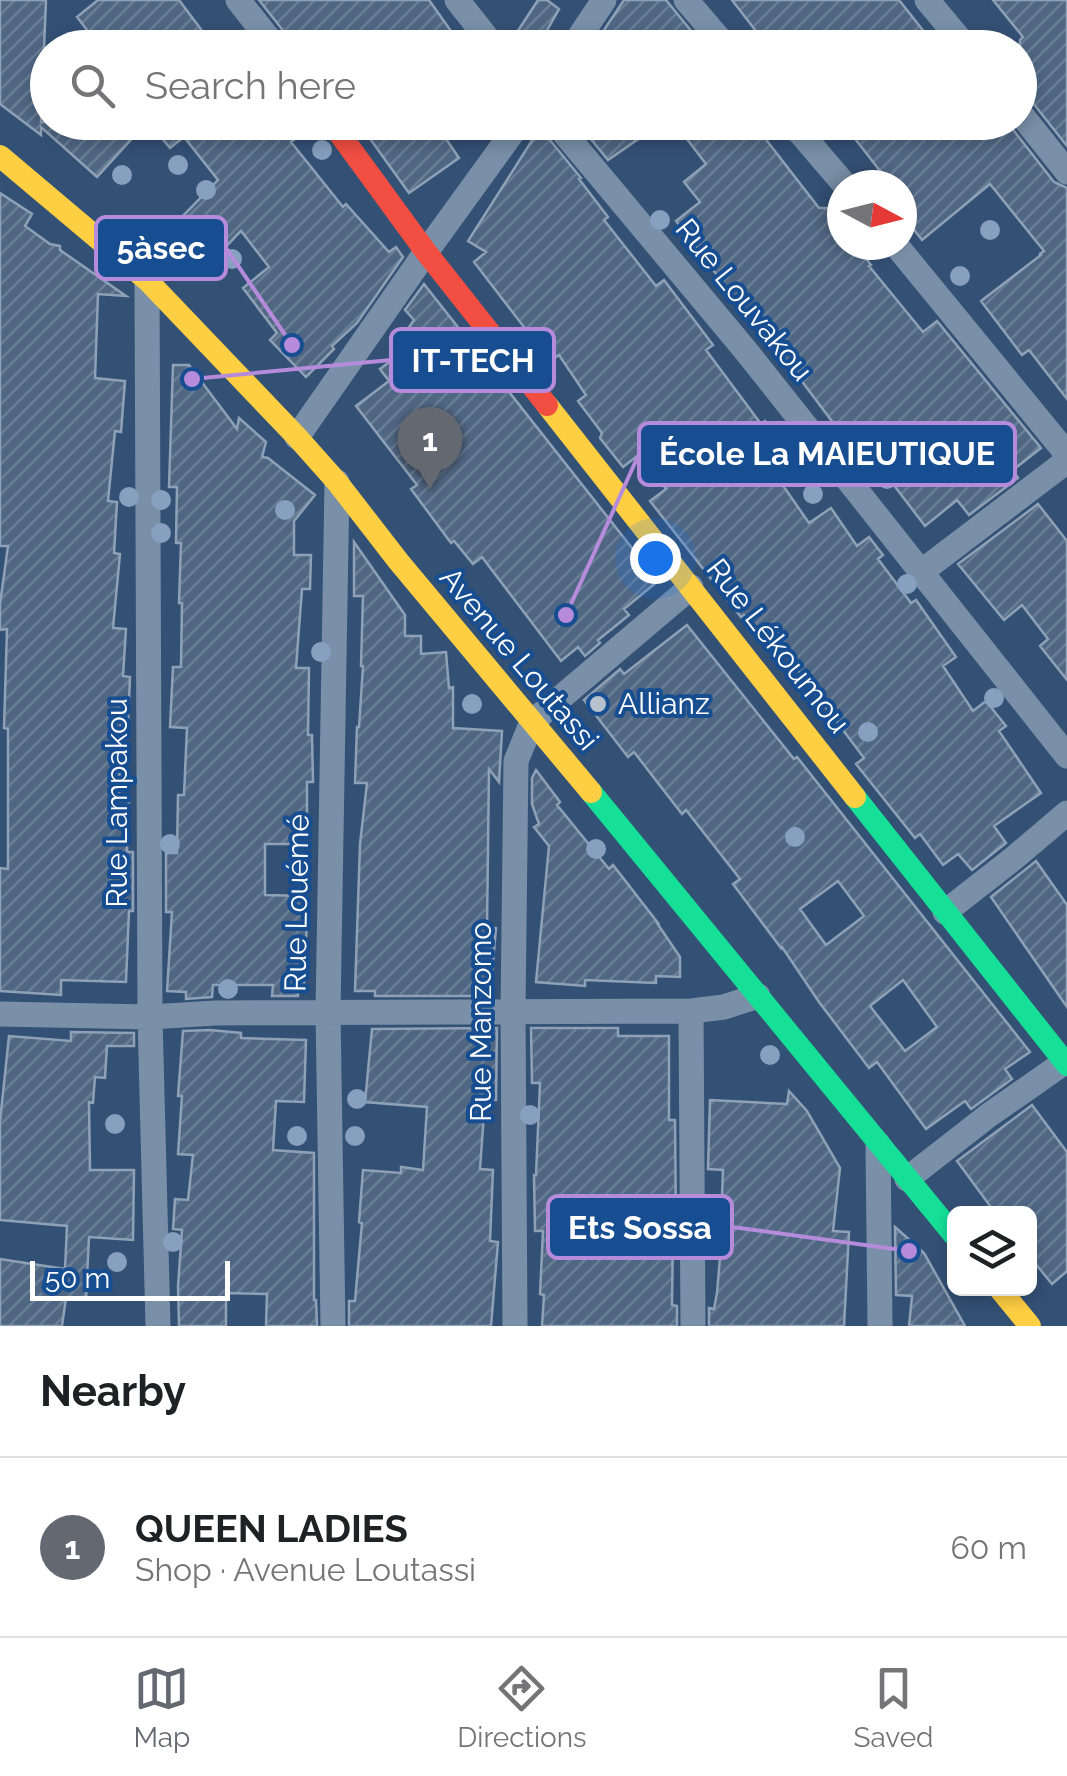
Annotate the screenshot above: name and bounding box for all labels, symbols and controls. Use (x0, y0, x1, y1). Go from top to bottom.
search box (30, 30, 1037, 140)
icon: search (65, 58, 120, 113)
text: Search here (145, 63, 356, 108)
north arrow (827, 170, 917, 260)
street label: Rue Louvakou (668, 212, 820, 388)
callout: 5àsec (96, 217, 226, 279)
text: 5àsec (116, 229, 206, 266)
callout: IT-TECH (391, 329, 554, 391)
text: IT-TECH (411, 342, 535, 379)
pin: 1 (398, 406, 462, 489)
callout: École La MAIEUTIQUE (639, 423, 1015, 485)
text: École La MAIEUTIQUE (659, 435, 995, 472)
your location (630, 533, 681, 584)
street label: Rue Lékoumou (700, 552, 857, 740)
street label: Avenue Loutassi (433, 560, 606, 757)
place label: Allianz (618, 686, 710, 721)
marker: Allianz (587, 693, 609, 715)
street label: Rue Lampakou (99, 698, 134, 908)
street label: Rue Louémé (277, 814, 316, 992)
street label: Rue Manzomo (463, 922, 498, 1122)
callout: Ets Sossa (548, 1196, 732, 1258)
map controls (947, 1206, 1037, 1296)
button: layers (947, 1206, 1037, 1296)
text: Ets Sossa (568, 1209, 712, 1246)
scale bar (30, 1256, 230, 1300)
text: 50 m (45, 1262, 110, 1295)
text: Nearby (40, 1367, 186, 1416)
text: QUEEN LADIES (135, 1506, 408, 1551)
text: 1 (65, 1529, 80, 1566)
text: 60 m (951, 1529, 1027, 1566)
text: Shop · Avenue Loutassi (135, 1551, 476, 1588)
tab: Map (133, 1661, 190, 1754)
tab: Directions (457, 1661, 587, 1754)
tab: Saved (853, 1661, 934, 1754)

